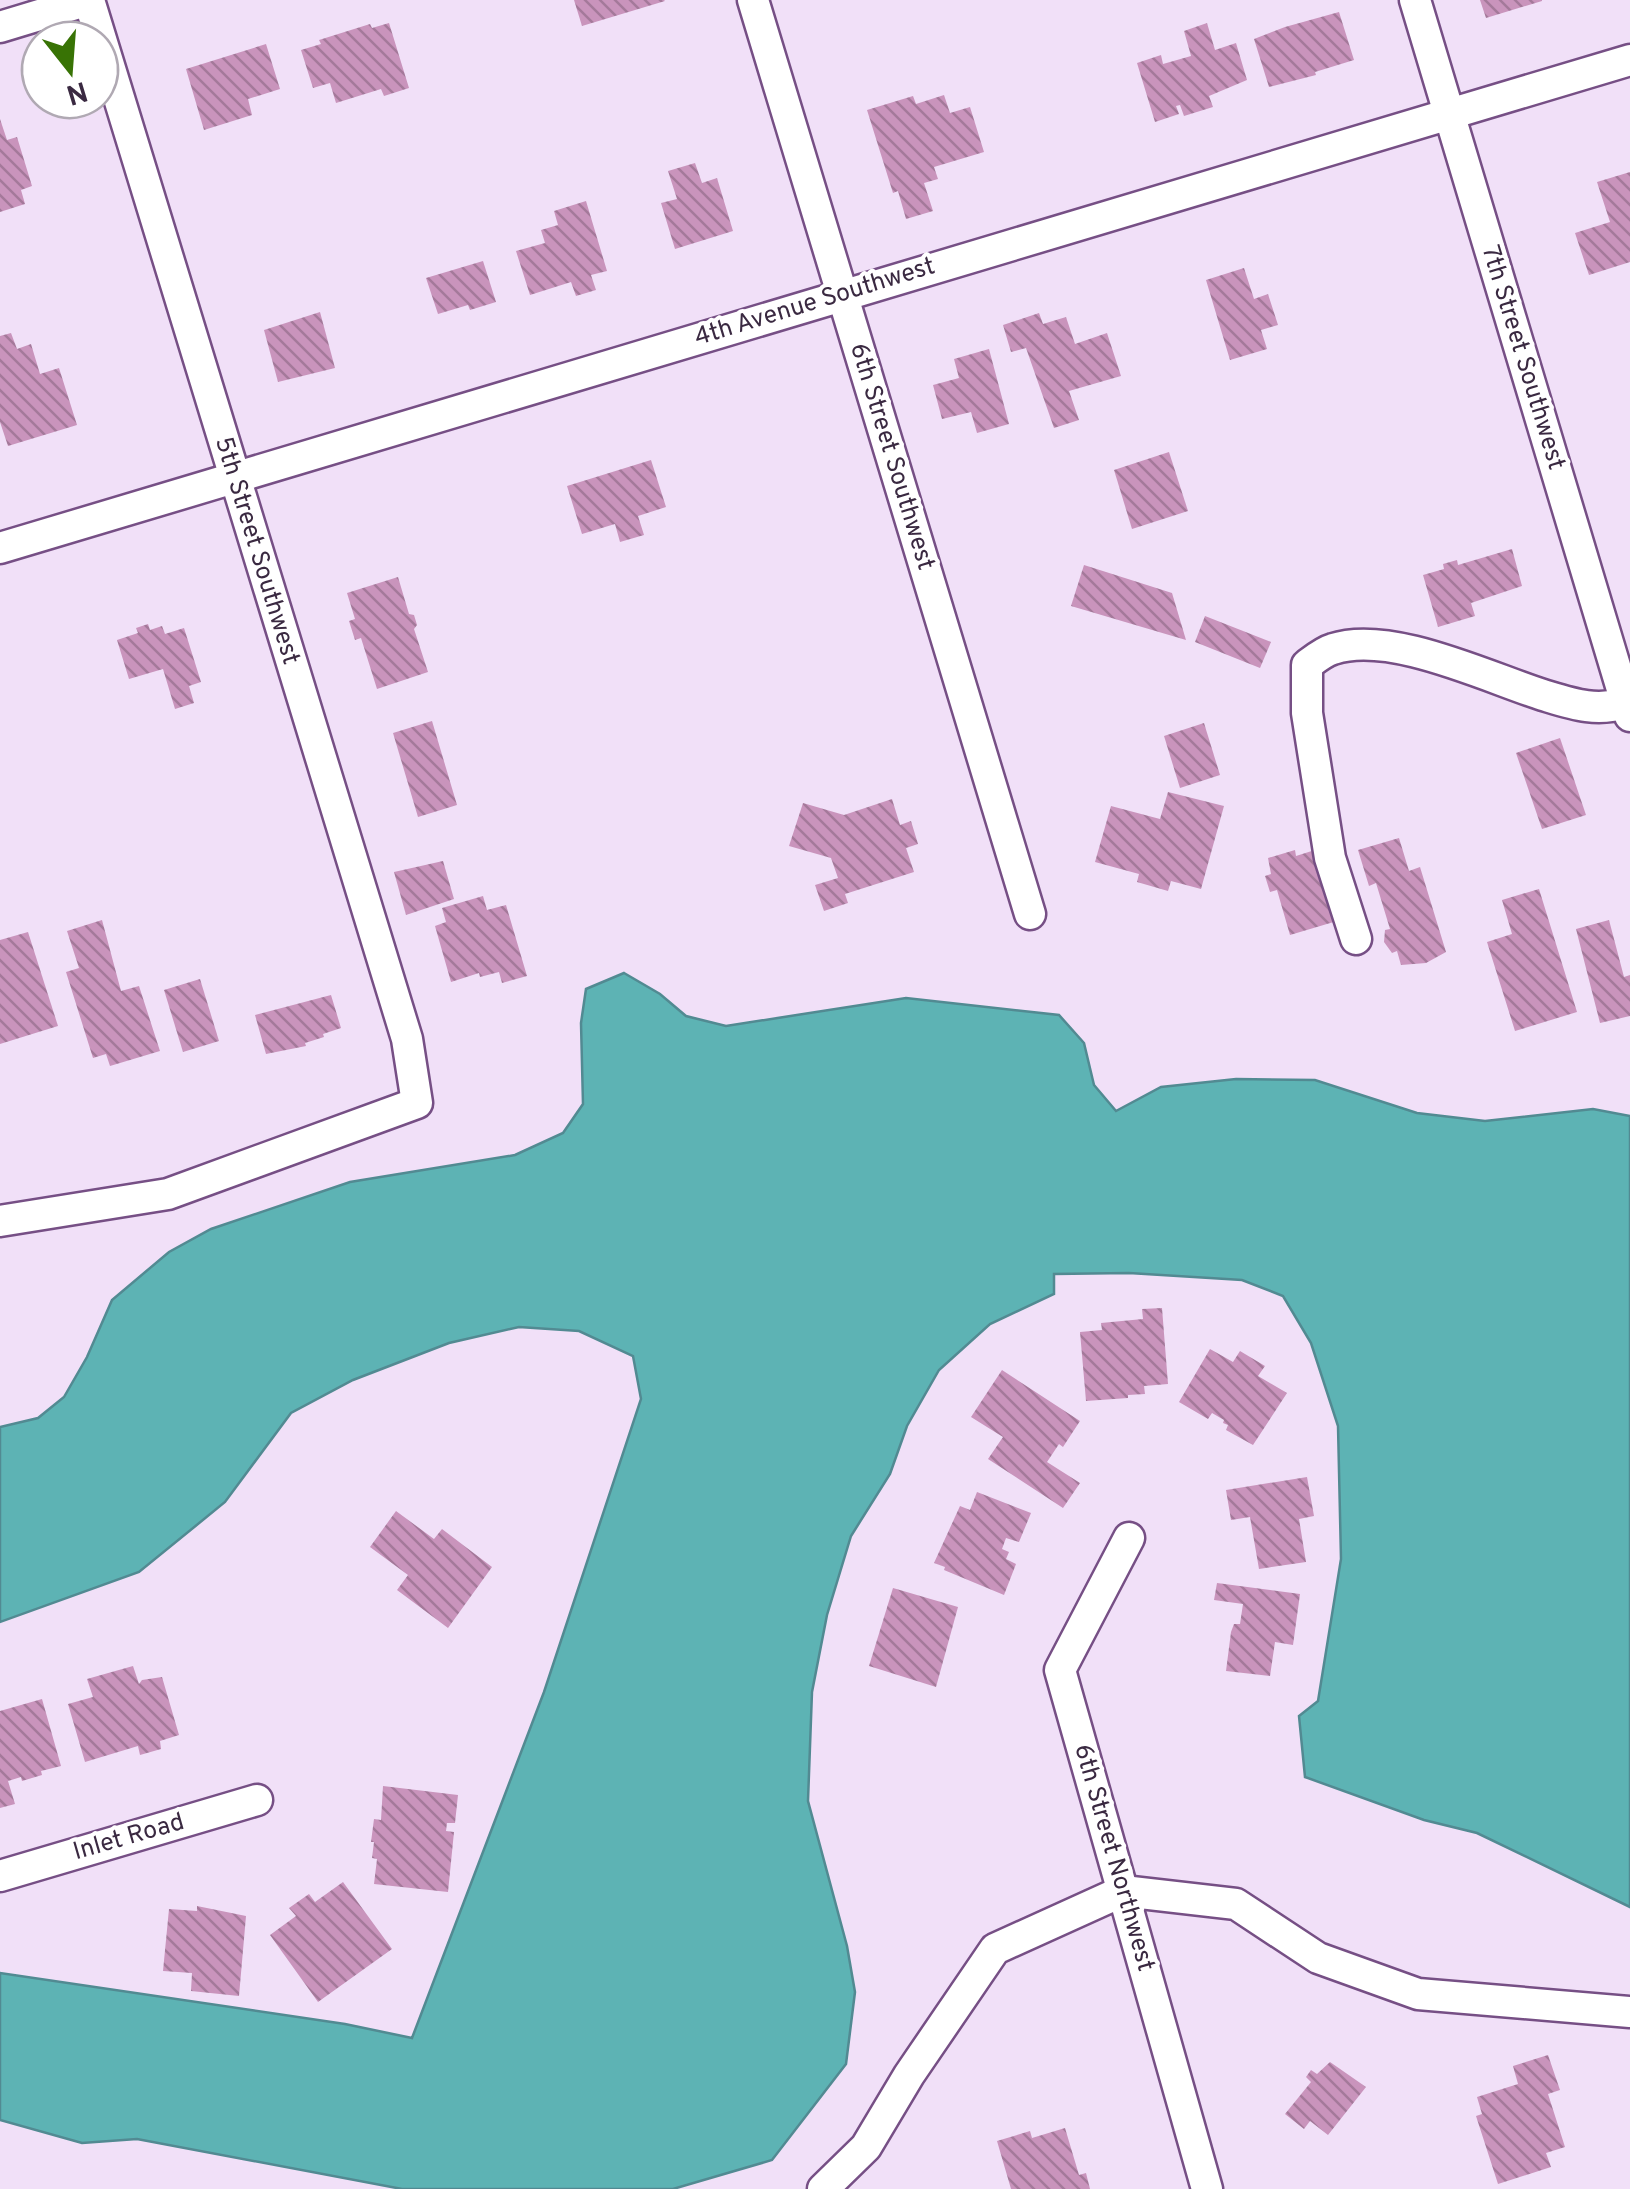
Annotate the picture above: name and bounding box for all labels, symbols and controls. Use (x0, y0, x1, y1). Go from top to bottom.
north arrow (20, 20, 120, 120)
text: N (62, 71, 91, 111)
street label: 7th Street Southwest (1473, 242, 1571, 474)
street label: 4th Avenue Southwest (691, 251, 939, 355)
street label: 6th Street Southwest (841, 340, 941, 574)
street label: 5th Street Southwest (206, 433, 306, 669)
street label: 6th Street Northwest (1065, 1741, 1161, 1975)
street label: Inlet Road (70, 1807, 188, 1869)

